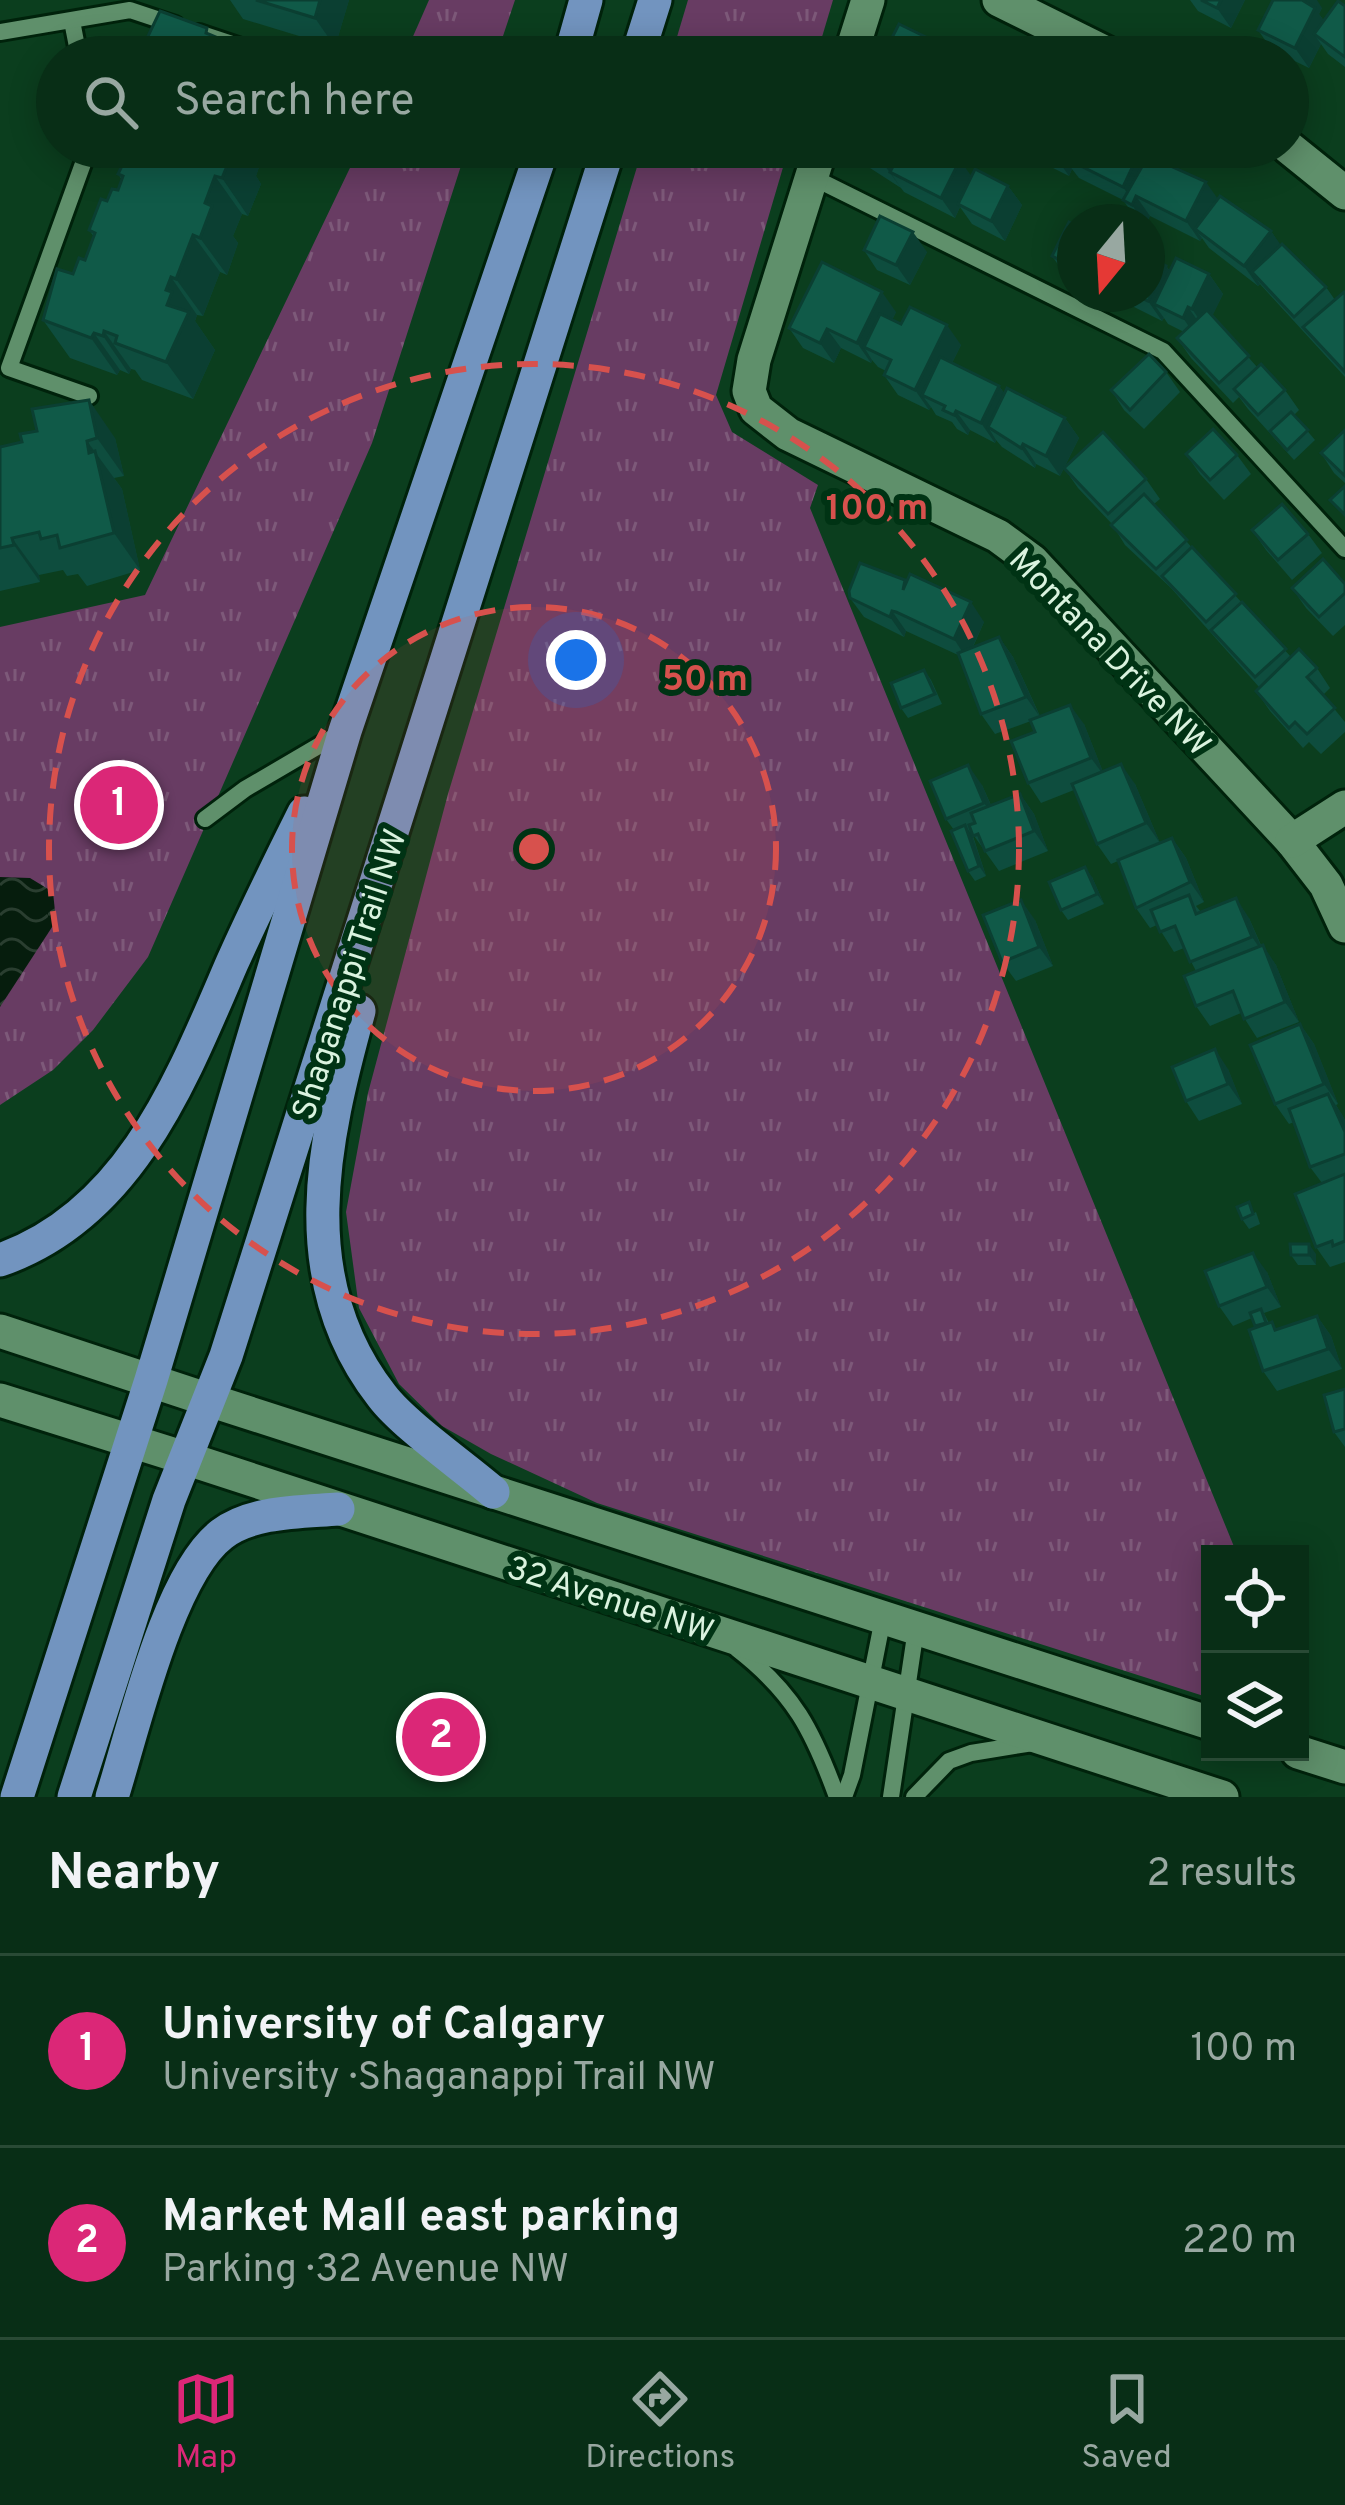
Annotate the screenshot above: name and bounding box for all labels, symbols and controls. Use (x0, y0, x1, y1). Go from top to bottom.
search box (36, 36, 1309, 168)
icon: search (78, 69, 144, 135)
text: Search here (174, 74, 414, 131)
north arrow (1057, 204, 1165, 312)
text: 100 m (826, 487, 928, 533)
street label: Montana Drive NW (998, 541, 1218, 767)
your location (546, 630, 606, 690)
text: 50 m (662, 658, 748, 704)
pin: 1 (80, 760, 158, 850)
street label: Shaganappi Trail NW (285, 825, 419, 1126)
centre of rings (513, 828, 555, 870)
map controls (1201, 1545, 1309, 1761)
button: locate (1201, 1545, 1309, 1653)
street label: 32 Avenue NW (501, 1549, 718, 1655)
button: layers (1201, 1653, 1309, 1761)
pin: 2 (402, 1692, 480, 1782)
text: Nearby (48, 1843, 220, 1908)
text: 2 results (1146, 1851, 1297, 1900)
text: University of Calgary (162, 1998, 606, 2055)
text: 1 (79, 2026, 95, 2075)
text: 100 m (1190, 2026, 1297, 2075)
text: University · Shaganappi Trail NW (162, 2055, 716, 2104)
text: Market Mall east parking (162, 2190, 680, 2247)
text: 2 (75, 2218, 99, 2267)
text: 220 m (1182, 2218, 1297, 2267)
text: Parking · 32 Avenue NW (162, 2247, 569, 2296)
tab: Map (173, 2366, 239, 2480)
tab: Directions (585, 2366, 735, 2480)
tab: Saved (1081, 2366, 1172, 2480)

